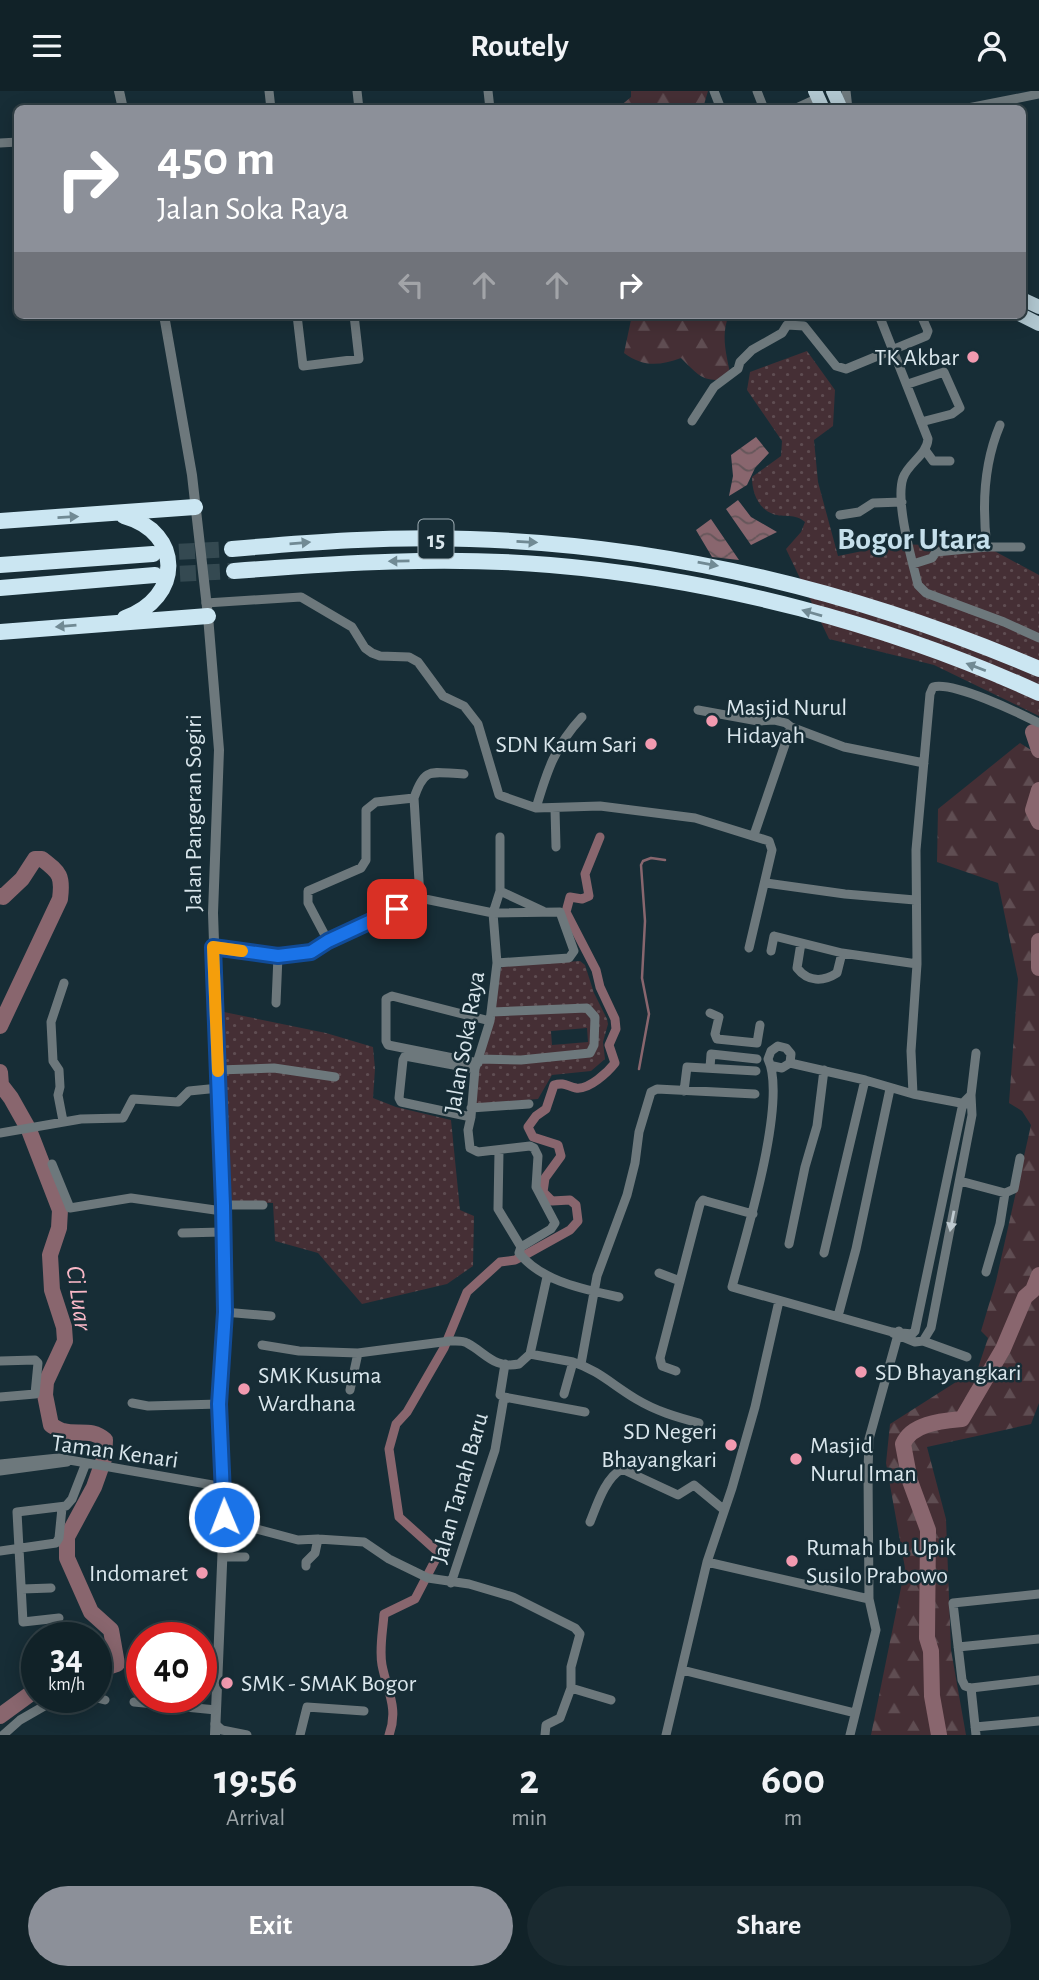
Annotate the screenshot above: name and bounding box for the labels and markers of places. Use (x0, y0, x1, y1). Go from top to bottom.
place label: TK Akbar (874, 346, 959, 370)
marker: TK Akbar (965, 349, 981, 365)
place label: Masjid Nurul Hidayah (726, 696, 847, 748)
marker: Masjid Nurul Hidayah (704, 713, 720, 729)
place label: SDN Kaum Sari (495, 733, 637, 757)
marker: SDN Kaum Sari (643, 736, 659, 752)
pin (367, 879, 427, 939)
place label: SD Bhayangkari (875, 1361, 1022, 1385)
place label: SMK Kusuma Wardhana (258, 1364, 382, 1416)
marker: SD Bhayangkari (853, 1364, 869, 1380)
marker: SMK Kusuma Wardhana (236, 1381, 252, 1397)
place label: SD Negeri Bhayangkari (601, 1420, 717, 1472)
place label: Masjid Nurul Iman (810, 1434, 917, 1486)
marker: SD Negeri Bhayangkari (723, 1437, 739, 1453)
marker: Masjid Nurul Iman (788, 1451, 804, 1467)
place label: Rumah Ibu Upik Susilo Prabowo (806, 1536, 956, 1588)
marker: Rumah Ibu Upik Susilo Prabowo (784, 1553, 800, 1569)
place label: Indomaret (89, 1562, 188, 1586)
marker: Indomaret (194, 1565, 210, 1581)
place label: SMK - SMAK Bogor (241, 1672, 417, 1696)
marker: SMK - SMAK Bogor (219, 1675, 235, 1691)

